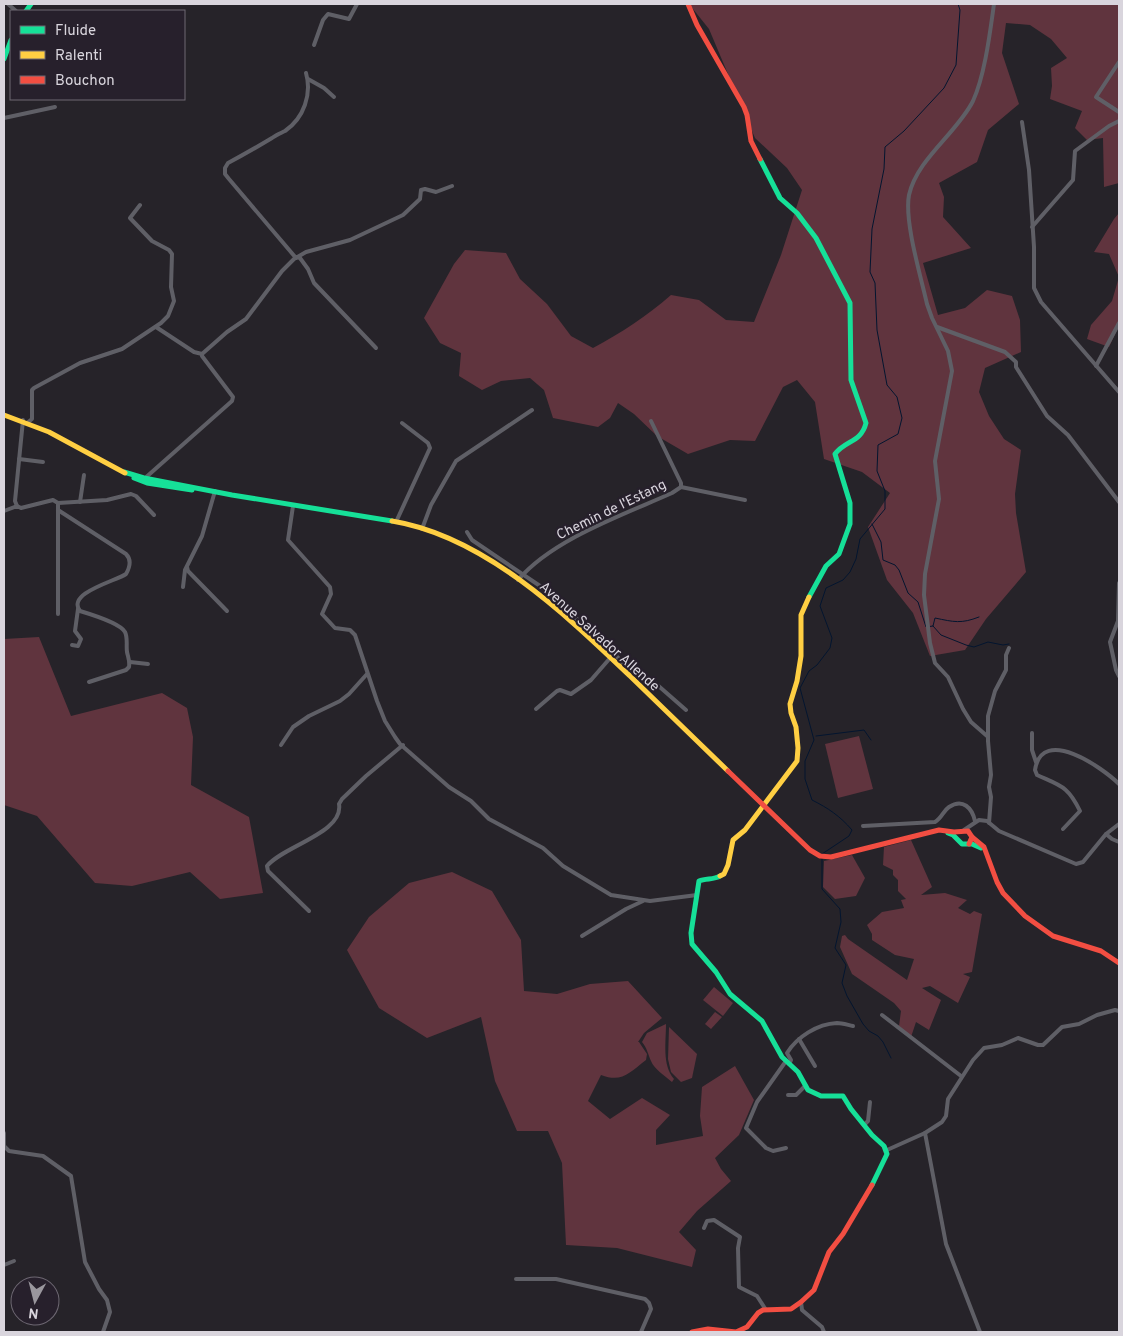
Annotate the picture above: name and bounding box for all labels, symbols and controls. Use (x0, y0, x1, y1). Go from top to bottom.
legend (10, 10, 185, 100)
text: Fluide (55, 22, 96, 41)
text: Ralenti (55, 47, 102, 66)
text: Bouchon (55, 72, 115, 91)
street label: Chemin de l'Estang (554, 476, 669, 544)
street label: Avenue Salvador Allende (535, 579, 663, 696)
north arrow (10, 1276, 60, 1326)
text: N (28, 1303, 40, 1321)

